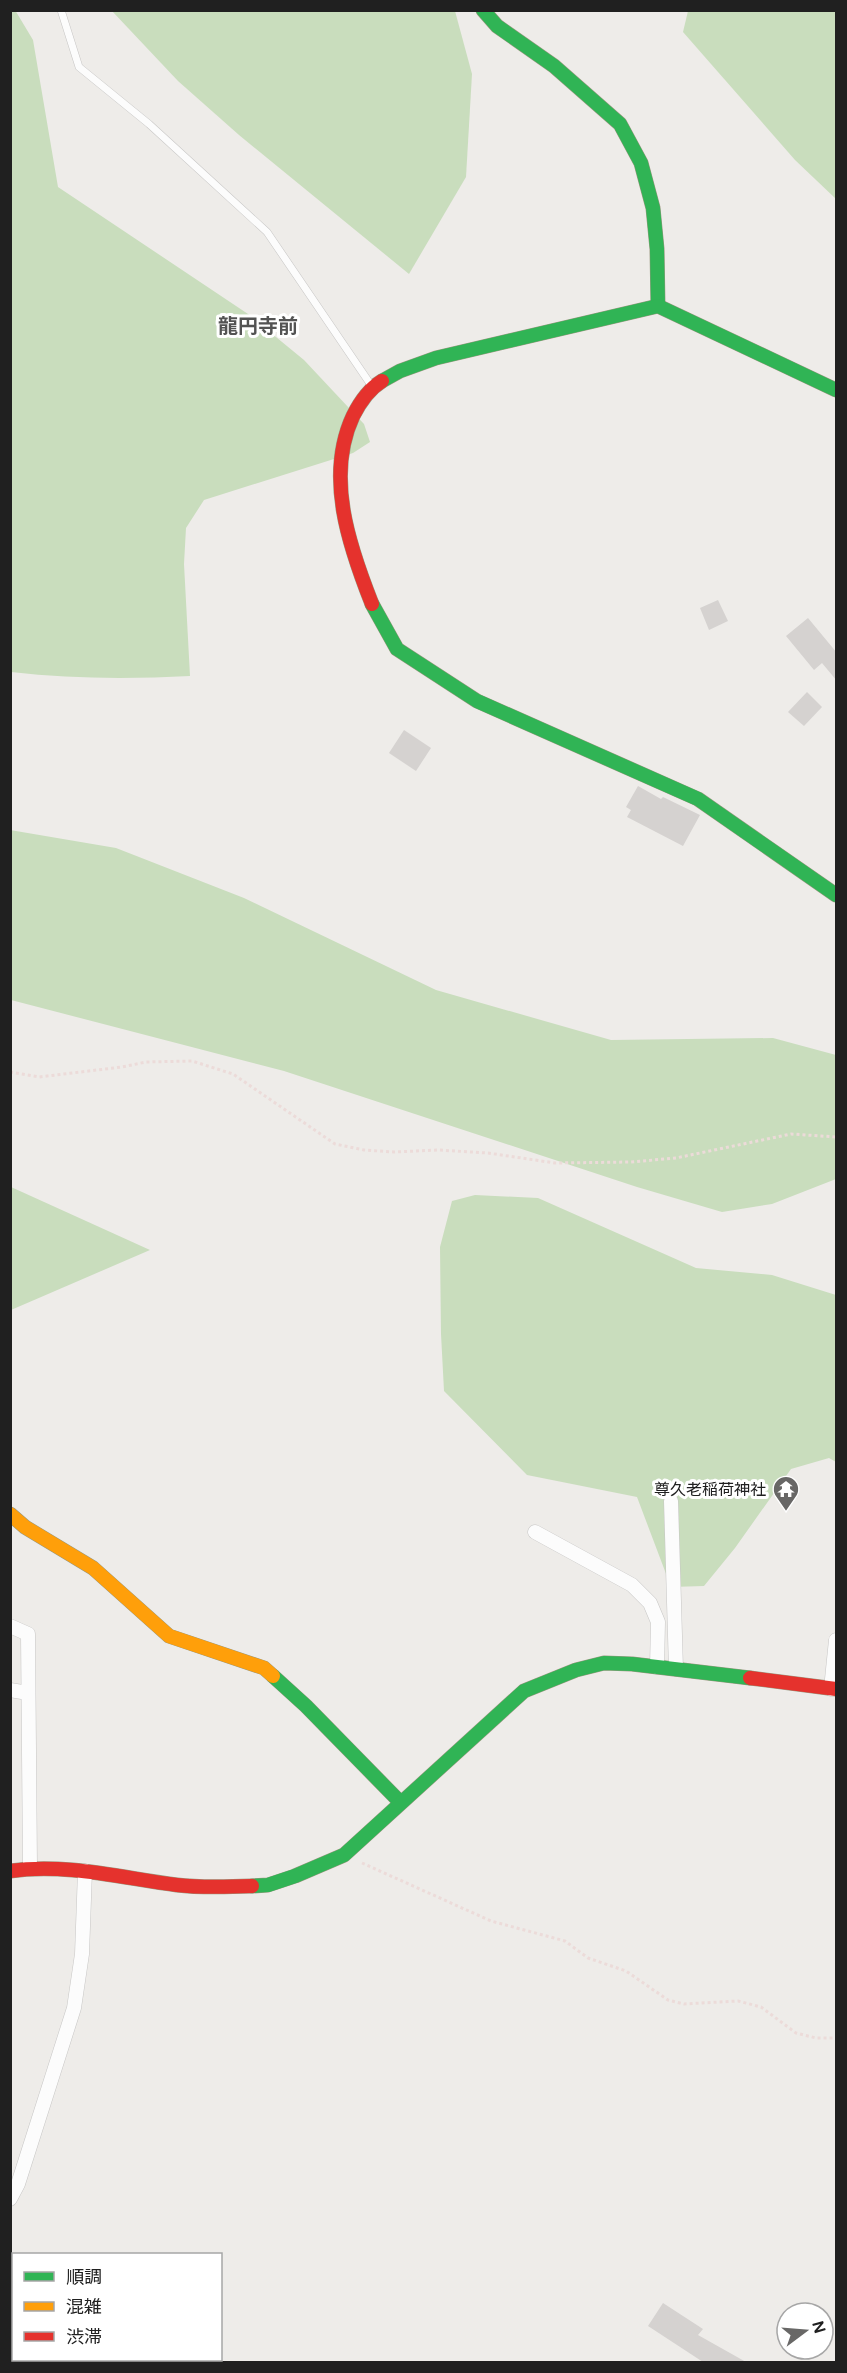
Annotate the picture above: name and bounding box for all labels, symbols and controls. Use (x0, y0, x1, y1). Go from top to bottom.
district label: 龍円寺前 (218, 313, 298, 339)
temple icon: 尊久老稲荷神社 (771, 1474, 801, 1512)
place label: 尊久老稲荷神社 (654, 1479, 766, 1500)
legend (12, 2253, 222, 2361)
text: 順調 (66, 2265, 102, 2289)
text: 混雑 (66, 2295, 102, 2319)
north arrow (775, 2301, 835, 2361)
text: N (807, 2318, 831, 2336)
text: 渋滞 (66, 2325, 102, 2349)

